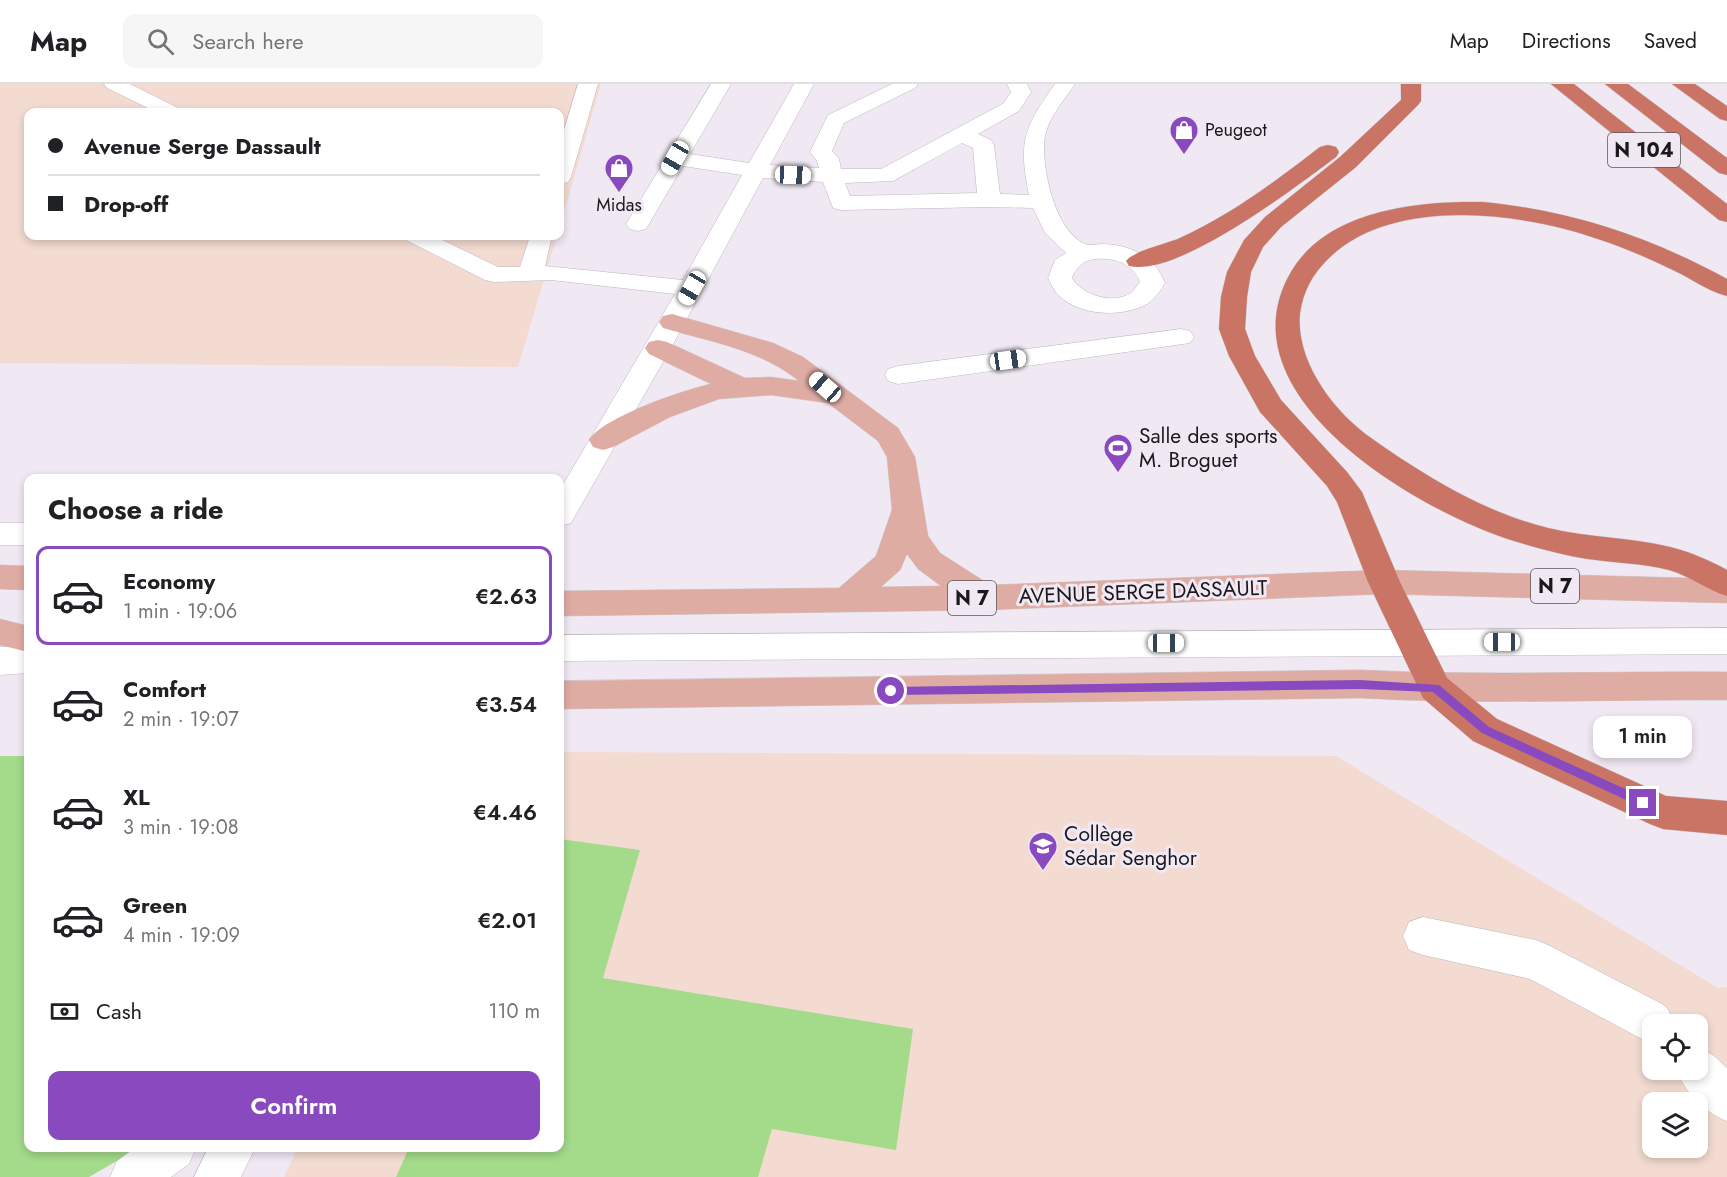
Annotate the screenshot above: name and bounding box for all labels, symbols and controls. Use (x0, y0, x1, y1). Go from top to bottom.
search box (123, 14, 543, 68)
text: Map (30, 21, 87, 62)
icon: search (144, 25, 177, 58)
text: Search here (192, 25, 304, 57)
text: Map (1450, 26, 1489, 56)
text: Directions (1522, 26, 1611, 56)
text: Saved (1644, 26, 1697, 56)
shop icon: Peugeot (1168, 114, 1200, 156)
place label: Peugeot (1205, 117, 1267, 143)
text: Avenue Serge Dassault (84, 130, 321, 162)
road number: N 104 (1608, 133, 1680, 167)
car (658, 138, 692, 178)
shop icon: Midas (603, 152, 635, 194)
car (775, 165, 811, 185)
text: Drop-off (84, 188, 168, 220)
place label: Midas (596, 192, 642, 218)
car (675, 268, 709, 308)
car (989, 349, 1027, 371)
car (806, 368, 844, 406)
place label: Salle des sports M. Broguet (1139, 421, 1278, 475)
sports icon: Salle des sports M. Broguet (1102, 432, 1134, 474)
text: Choose a ride (48, 490, 223, 529)
text: Economy (123, 565, 215, 597)
icon: car (51, 569, 105, 623)
road number: N 7 (1531, 569, 1579, 603)
street label: AVENUE SERGE DASSAULT (1018, 573, 1268, 611)
text: €2.63 (475, 580, 537, 612)
road number: N 7 (948, 581, 996, 615)
text: 1 min · 19:06 (123, 597, 237, 626)
car (1484, 633, 1520, 651)
car (1148, 634, 1184, 652)
text: Comfort (123, 673, 206, 705)
icon: car (51, 677, 105, 731)
route start (877, 677, 904, 704)
text: €3.54 (475, 688, 537, 720)
text: 2 min · 19:07 (123, 705, 239, 734)
callout: 1 min (1594, 716, 1692, 758)
text: 1 min (1618, 722, 1667, 751)
text: XL (123, 781, 150, 813)
icon: car (51, 785, 105, 839)
route end (1629, 789, 1656, 816)
text: €4.46 (473, 796, 537, 828)
text: 3 min · 19:08 (123, 813, 239, 842)
place label: Collège Sédar Senghor (1064, 819, 1198, 873)
school or university icon: Collège Sédar Senghor (1027, 830, 1059, 872)
text: Green (123, 889, 187, 921)
icon: car (51, 893, 105, 947)
text: €2.01 (477, 904, 537, 936)
text: 4 min · 19:09 (123, 921, 240, 950)
icon: cash (48, 995, 81, 1028)
text: Cash (96, 995, 142, 1027)
text: 110 m (488, 997, 540, 1026)
map controls (1642, 1014, 1708, 1158)
button: locate (1642, 1014, 1708, 1080)
button: Confirm (48, 1071, 540, 1140)
button: layers (1642, 1092, 1708, 1158)

